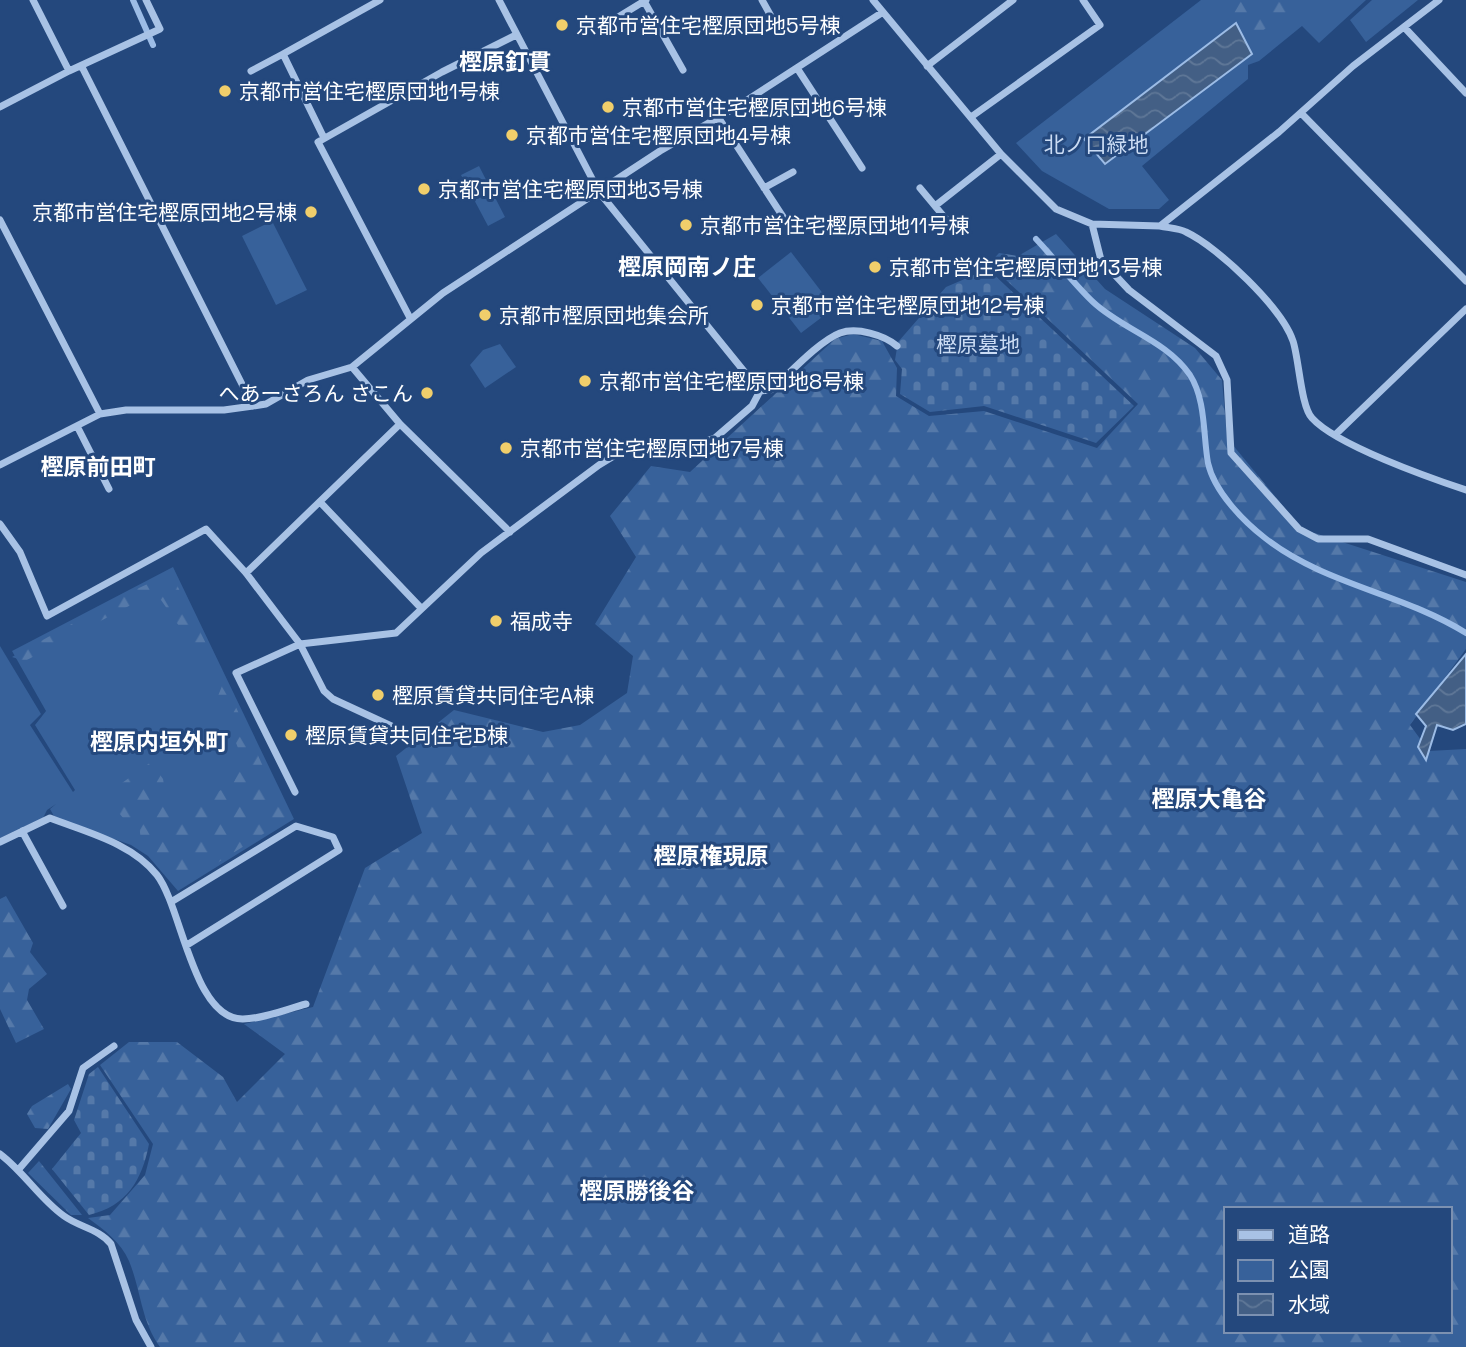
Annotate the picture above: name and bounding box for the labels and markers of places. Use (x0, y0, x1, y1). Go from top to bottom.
place label: 京都市営住宅樫原団地5号棟 (576, 12, 841, 39)
marker: 京都市営住宅樫原団地5号棟 (554, 17, 570, 33)
place label: 京都市営住宅樫原団地1号棟 (239, 78, 500, 105)
marker: 京都市営住宅樫原団地1号棟 (217, 83, 233, 99)
place label: 京都市営住宅樫原団地6号棟 (622, 94, 887, 121)
marker: 京都市営住宅樫原団地6号棟 (600, 99, 616, 115)
place label: 京都市営住宅樫原団地4号棟 (526, 122, 791, 149)
marker: 京都市営住宅樫原団地4号棟 (504, 127, 520, 143)
place label: 京都市営住宅樫原団地3号棟 (438, 176, 703, 203)
marker: 京都市営住宅樫原団地3号棟 (416, 181, 432, 197)
place label: 京都市営住宅樫原団地2号棟 (32, 199, 297, 226)
marker: 京都市営住宅樫原団地2号棟 (303, 204, 319, 220)
place label: 京都市営住宅樫原団地11号棟 (700, 212, 970, 239)
marker: 京都市営住宅樫原団地11号棟 (678, 217, 694, 233)
place label: 京都市営住宅樫原団地13号棟 (889, 254, 1162, 281)
marker: 京都市営住宅樫原団地13号棟 (867, 259, 883, 275)
place label: 京都市営住宅樫原団地12号棟 (771, 292, 1044, 319)
marker: 京都市営住宅樫原団地12号棟 (749, 297, 765, 313)
place label: 京都市樫原団地集会所 (499, 302, 709, 329)
marker: 京都市樫原団地集会所 (477, 307, 493, 323)
place label: 京都市営住宅樫原団地8号棟 (599, 368, 864, 395)
marker: 京都市営住宅樫原団地8号棟 (577, 373, 593, 389)
place label: へあーさろん さこん (219, 380, 413, 407)
marker: へあーさろん さこん (419, 385, 435, 401)
place label: 京都市営住宅樫原団地7号棟 (520, 435, 784, 462)
marker: 京都市営住宅樫原団地7号棟 (498, 440, 514, 456)
place label: 福成寺 (510, 608, 573, 635)
marker: 福成寺 (488, 613, 504, 629)
place label: 樫原賃貸共同住宅A棟 (392, 682, 594, 709)
marker: 樫原賃貸共同住宅A棟 (370, 687, 386, 703)
place label: 樫原賃貸共同住宅B棟 (305, 722, 508, 749)
marker: 樫原賃貸共同住宅B棟 (283, 727, 299, 743)

